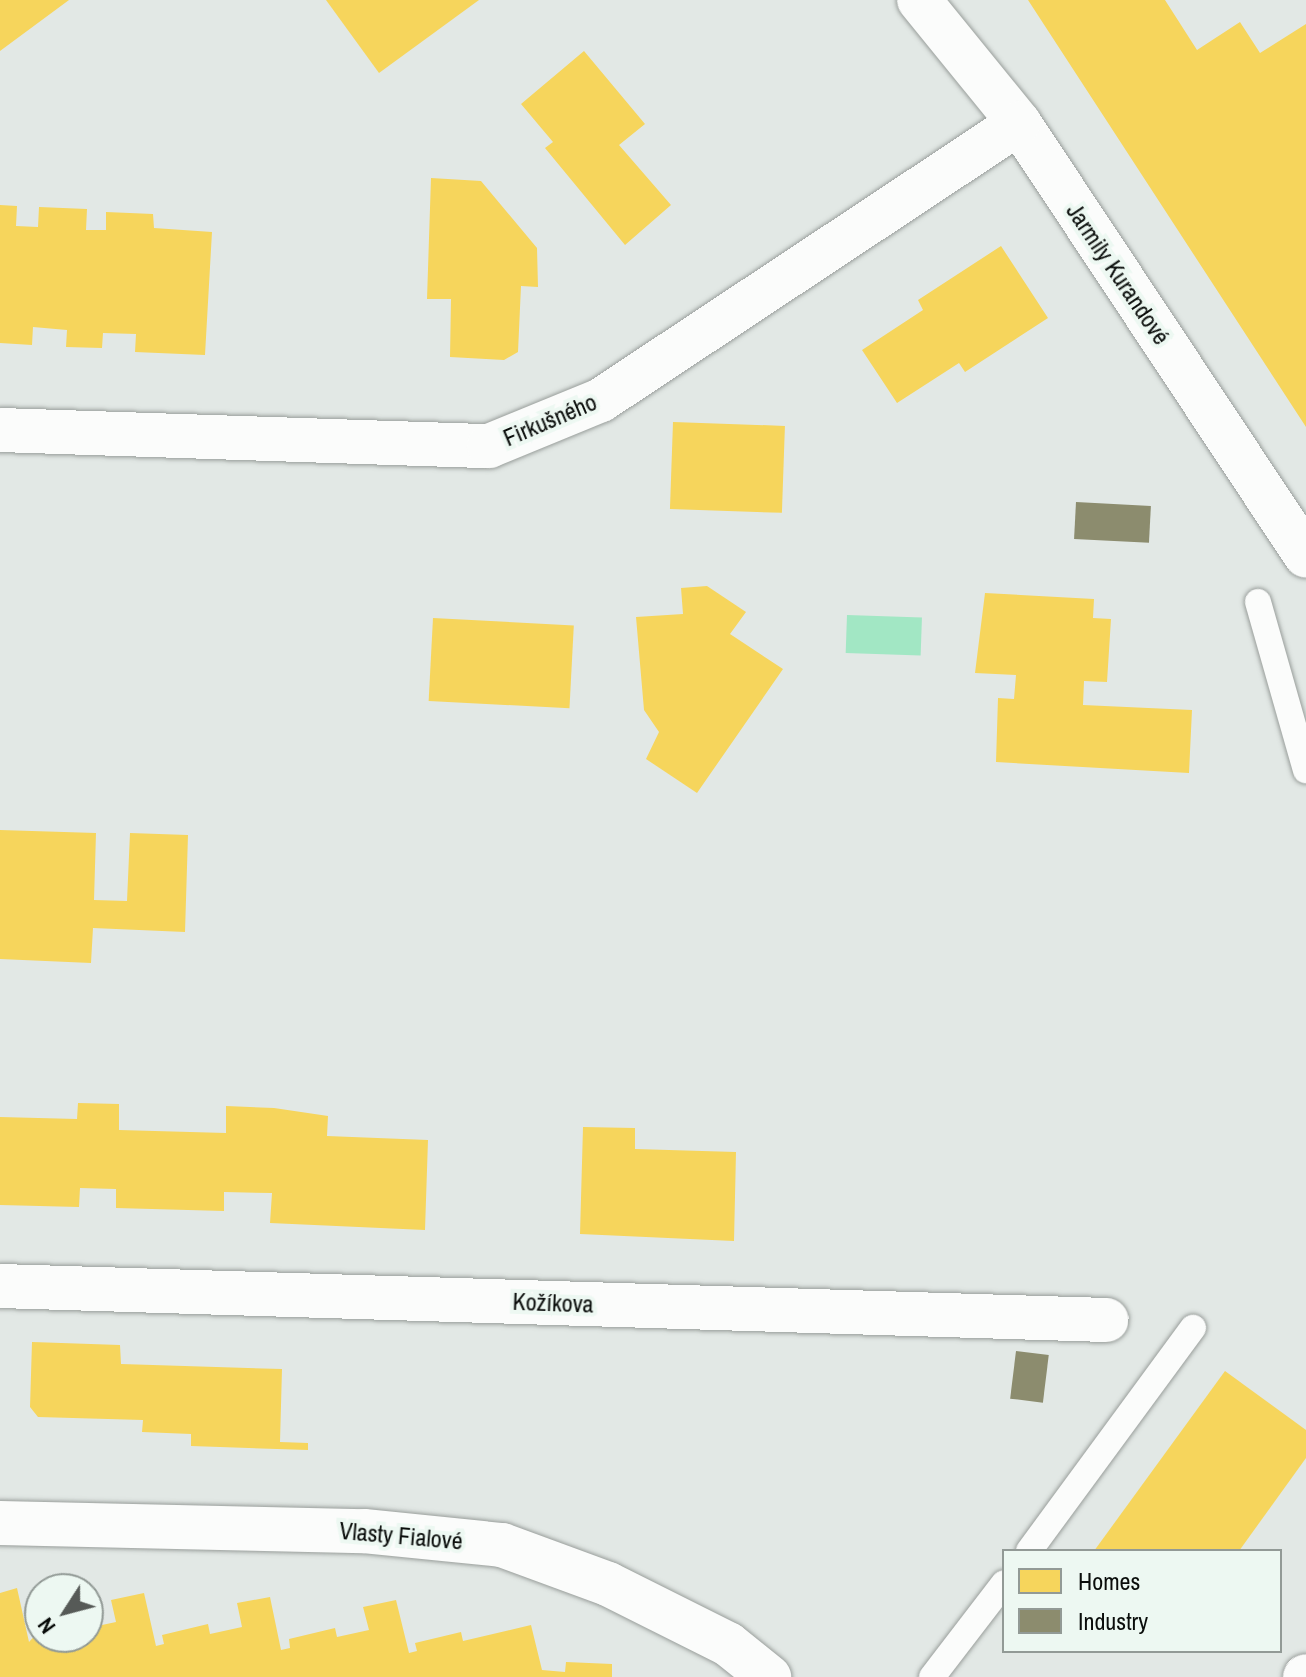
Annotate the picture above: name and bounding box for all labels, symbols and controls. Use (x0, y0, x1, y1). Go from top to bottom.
street label: Jarmily Kurandové (1060, 198, 1176, 350)
street label: Firkušného (499, 388, 601, 452)
street label: Kožíkova (512, 1287, 594, 1319)
street label: Vlasty Fialové (338, 1516, 464, 1556)
legend (1002, 1549, 1282, 1653)
text: Homes (1078, 1565, 1140, 1597)
north arrow (24, 1573, 104, 1653)
text: Industry (1078, 1605, 1148, 1637)
text: N (30, 1612, 62, 1640)

